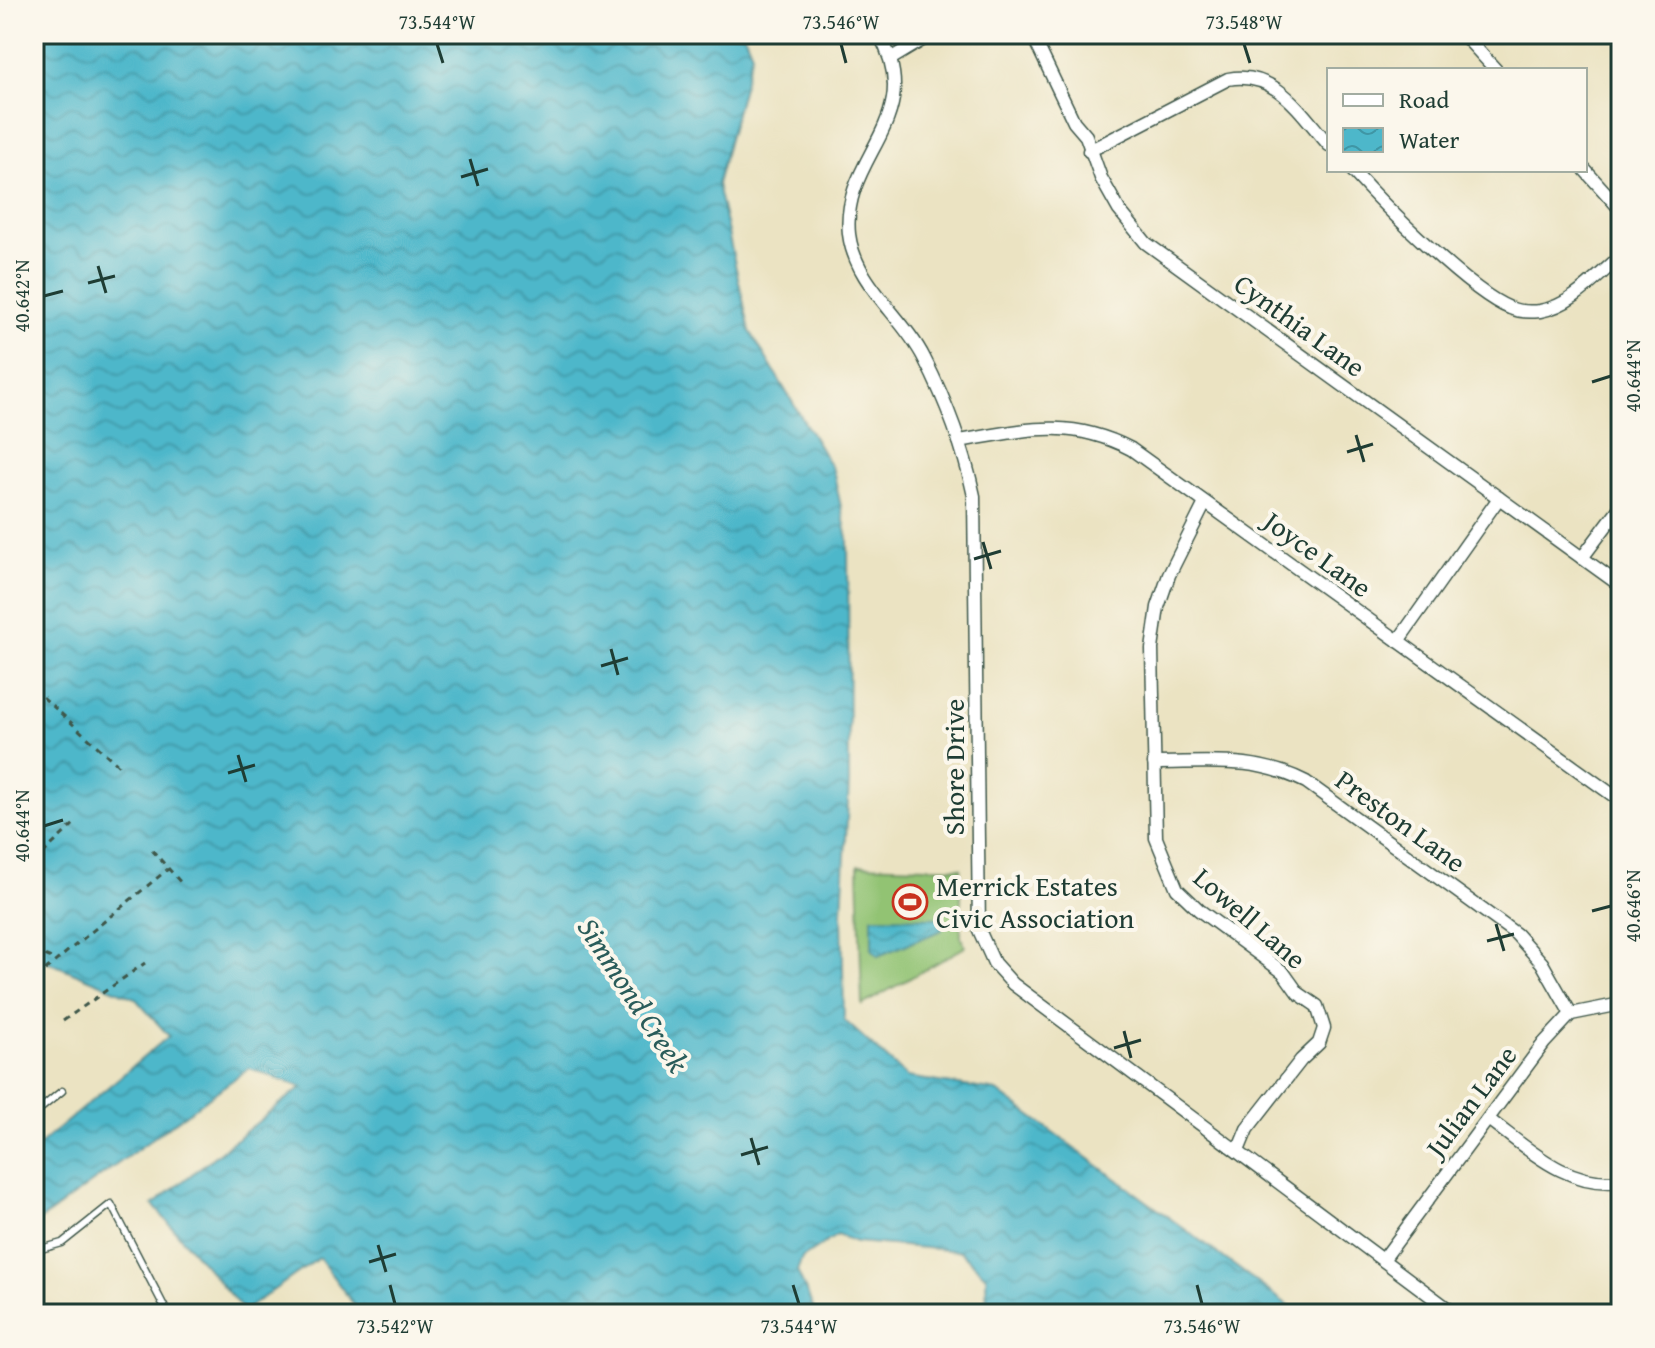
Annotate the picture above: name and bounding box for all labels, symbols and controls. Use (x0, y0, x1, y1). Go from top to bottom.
text: 73.544°W (398, 7, 476, 36)
text: 73.546°W (802, 7, 880, 36)
text: 73.548°W (1205, 7, 1283, 36)
legend (1327, 68, 1587, 172)
text: Road (1399, 82, 1449, 117)
text: Water (1399, 122, 1460, 157)
text: 40.642°N (7, 259, 36, 333)
street label: Cynthia Lane (1226, 263, 1374, 386)
text: 40.644°N (1618, 339, 1647, 413)
street label: Joyce Lane (1253, 499, 1381, 607)
street label: Shore Drive (933, 699, 974, 835)
street label: Preston Lane (1328, 759, 1475, 882)
text: 40.644°N (7, 789, 36, 863)
street label: Lowell Lane (1185, 857, 1316, 978)
place label: Merrick Estates Civic Association (936, 865, 1135, 938)
text: 40.646°N (1618, 869, 1647, 943)
sports icon: Merrick Estates Civic Association (891, 883, 929, 921)
water label: Simmond Creek (567, 908, 701, 1081)
street label: Julian Lane (1413, 1036, 1526, 1168)
text: 73.542°W (356, 1311, 434, 1340)
text: 73.544°W (760, 1311, 838, 1340)
text: 73.546°W (1163, 1311, 1241, 1340)

